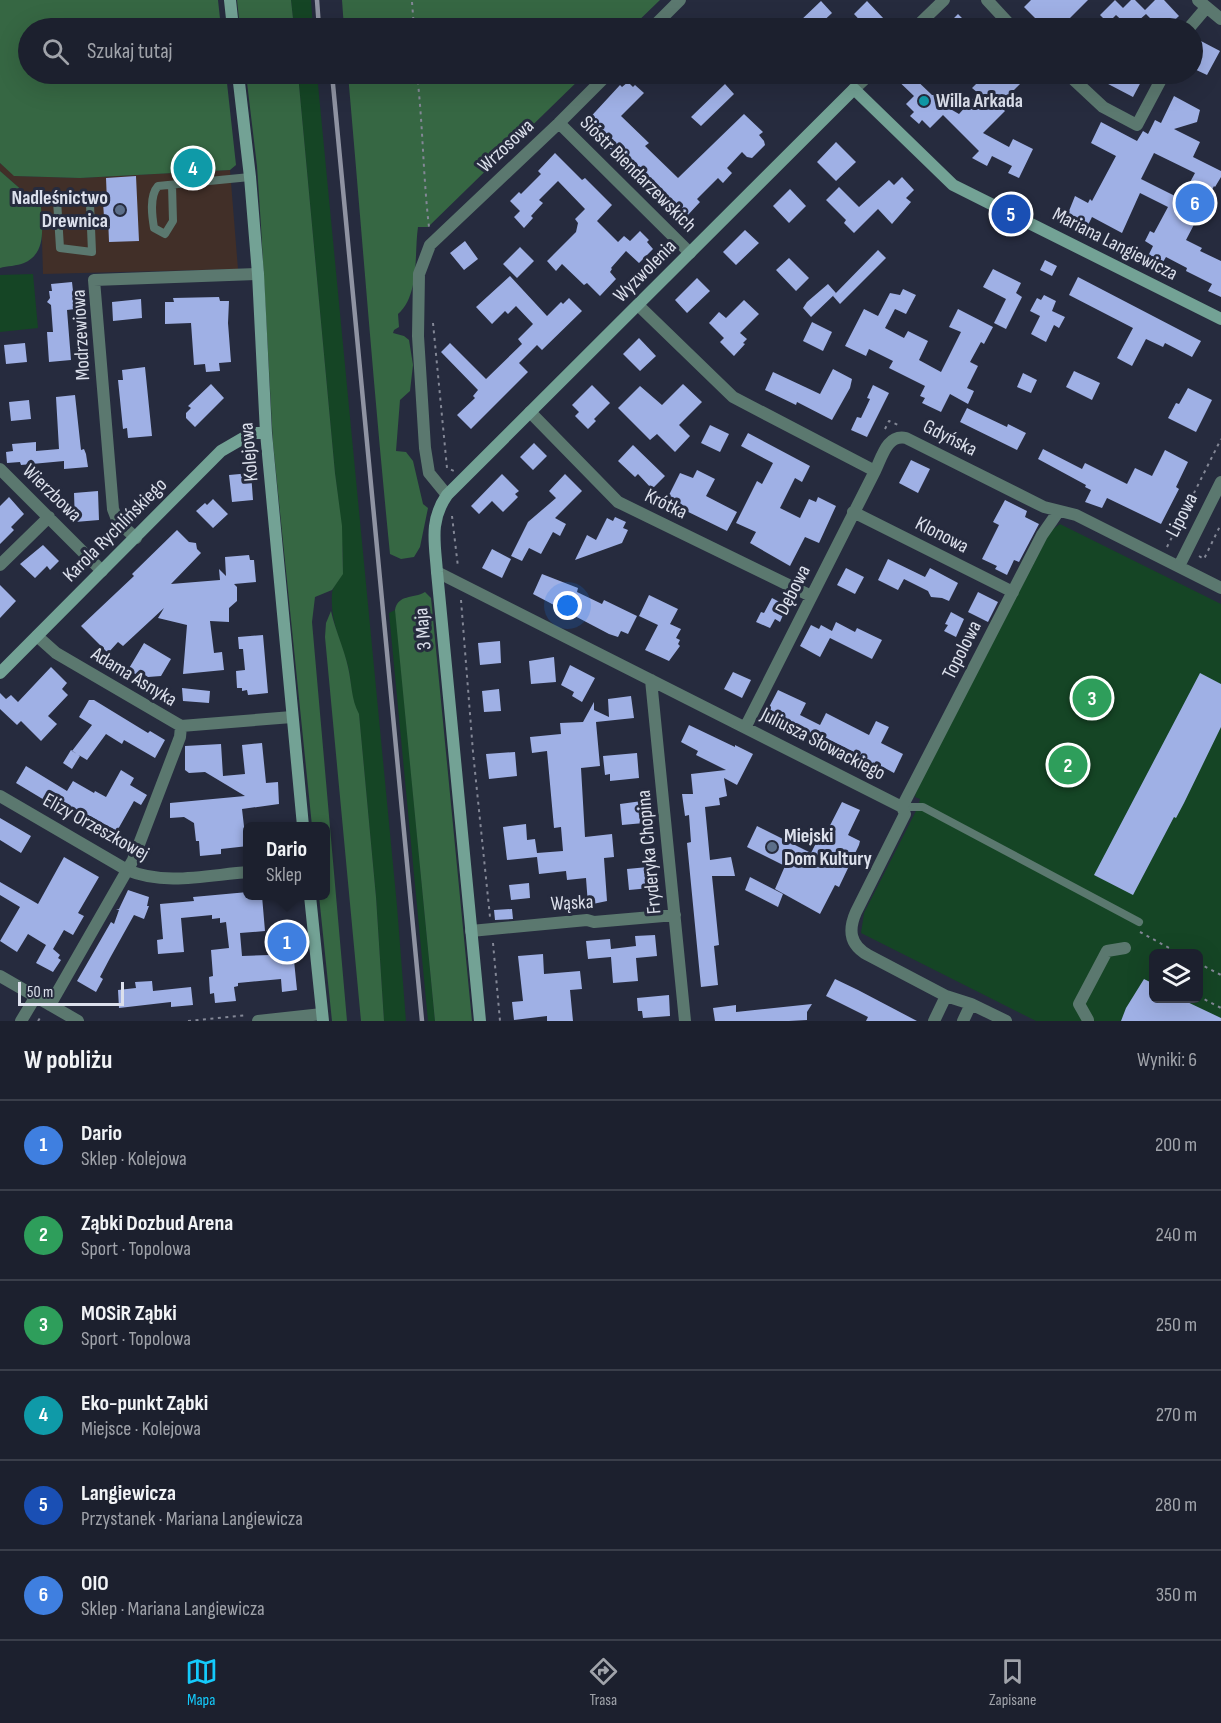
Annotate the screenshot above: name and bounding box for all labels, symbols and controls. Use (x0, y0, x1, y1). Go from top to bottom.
search box (18, 18, 1203, 84)
icon: search (39, 35, 72, 68)
text: Szukaj tutaj (87, 38, 173, 65)
place label: Willa Arkada (936, 89, 1023, 113)
marker: Willa Arkada (917, 94, 931, 108)
street label: Sióstr Biendarzewskich (575, 111, 701, 237)
street label: Wrzosowa (473, 114, 539, 178)
pin: 4 (174, 146, 212, 190)
pin: 6 (1176, 180, 1214, 226)
place label: Nadleśnictwo Drewnica (11, 186, 108, 233)
pin: 5 (992, 192, 1030, 236)
street label: Mariana Langiewicza (1048, 202, 1182, 286)
marker: Nadleśnictwo Drewnica (113, 203, 127, 217)
street label: Wyzwolenia (609, 235, 681, 307)
street label: Modrzewiowa (67, 289, 95, 381)
street label: Gdyńska (919, 414, 981, 462)
street label: Kolejowa (234, 421, 264, 483)
street label: Wierzbowa (17, 459, 87, 527)
street label: Karola Rychlińskiego (58, 473, 172, 587)
street label: Krótka (641, 484, 691, 524)
street label: Lipowa (1161, 489, 1203, 541)
street label: Klonowa (911, 511, 973, 559)
street label: Dębowa (770, 561, 816, 619)
your location (553, 591, 582, 620)
street label: 3 Maja (409, 607, 437, 651)
street label: Topolowa (937, 617, 987, 683)
street label: Adama Asnyka (86, 642, 181, 712)
pin: 3 (1072, 676, 1112, 720)
street label: Juliusza Słowackiego (756, 702, 889, 786)
pin: 2 (1048, 742, 1088, 788)
street label: Elizy Orzeszkowej (39, 788, 153, 866)
street label: Fryderyka Chopina (632, 789, 666, 915)
popup (243, 822, 330, 900)
place label: Miejski Dom Kultury (784, 824, 873, 871)
text: Dario (266, 836, 307, 863)
marker: Miejski Dom Kultury (765, 840, 779, 854)
text: Sklep (266, 863, 302, 887)
street label: Wąska (550, 890, 594, 916)
pin: 1 (268, 920, 306, 964)
map controls (1149, 949, 1203, 1003)
button: layers (1149, 949, 1203, 1003)
scale bar (18, 979, 124, 1007)
text: 50 m (27, 983, 53, 1002)
text: W pobliżu (24, 1045, 112, 1076)
text: Wyniki: 6 (1137, 1048, 1197, 1072)
text: Dario (81, 1120, 122, 1147)
text: 1 (40, 1133, 47, 1157)
text: 200 m (1155, 1133, 1197, 1157)
text: Sklep · Kolejowa (81, 1147, 187, 1171)
text: Ząbki Dozbud Arena (81, 1210, 233, 1237)
text: 2 (39, 1223, 48, 1247)
text: 240 m (1156, 1223, 1197, 1247)
text: Sport · Topolowa (81, 1237, 191, 1261)
text: MOSiR Ząbki (81, 1300, 177, 1327)
text: 3 (39, 1313, 48, 1337)
text: 250 m (1156, 1313, 1197, 1337)
text: Sport · Topolowa (81, 1327, 191, 1351)
text: Eko-punkt Ząbki (81, 1390, 208, 1417)
text: 4 (39, 1403, 48, 1427)
text: 270 m (1156, 1403, 1197, 1427)
text: Miejsce · Kolejowa (81, 1417, 201, 1441)
text: Langiewicza (81, 1480, 176, 1507)
text: 5 (39, 1493, 48, 1517)
text: 280 m (1155, 1493, 1197, 1517)
text: Przystanek · Mariana Langiewicza (81, 1507, 303, 1531)
text: OIO (81, 1570, 109, 1597)
text: 6 (39, 1583, 48, 1607)
text: 350 m (1156, 1583, 1197, 1607)
text: Sklep · Mariana Langiewicza (81, 1597, 265, 1621)
tab: Mapa (185, 1655, 218, 1710)
tab: Trasa (587, 1655, 620, 1710)
tab: Zapisane (989, 1655, 1036, 1710)

